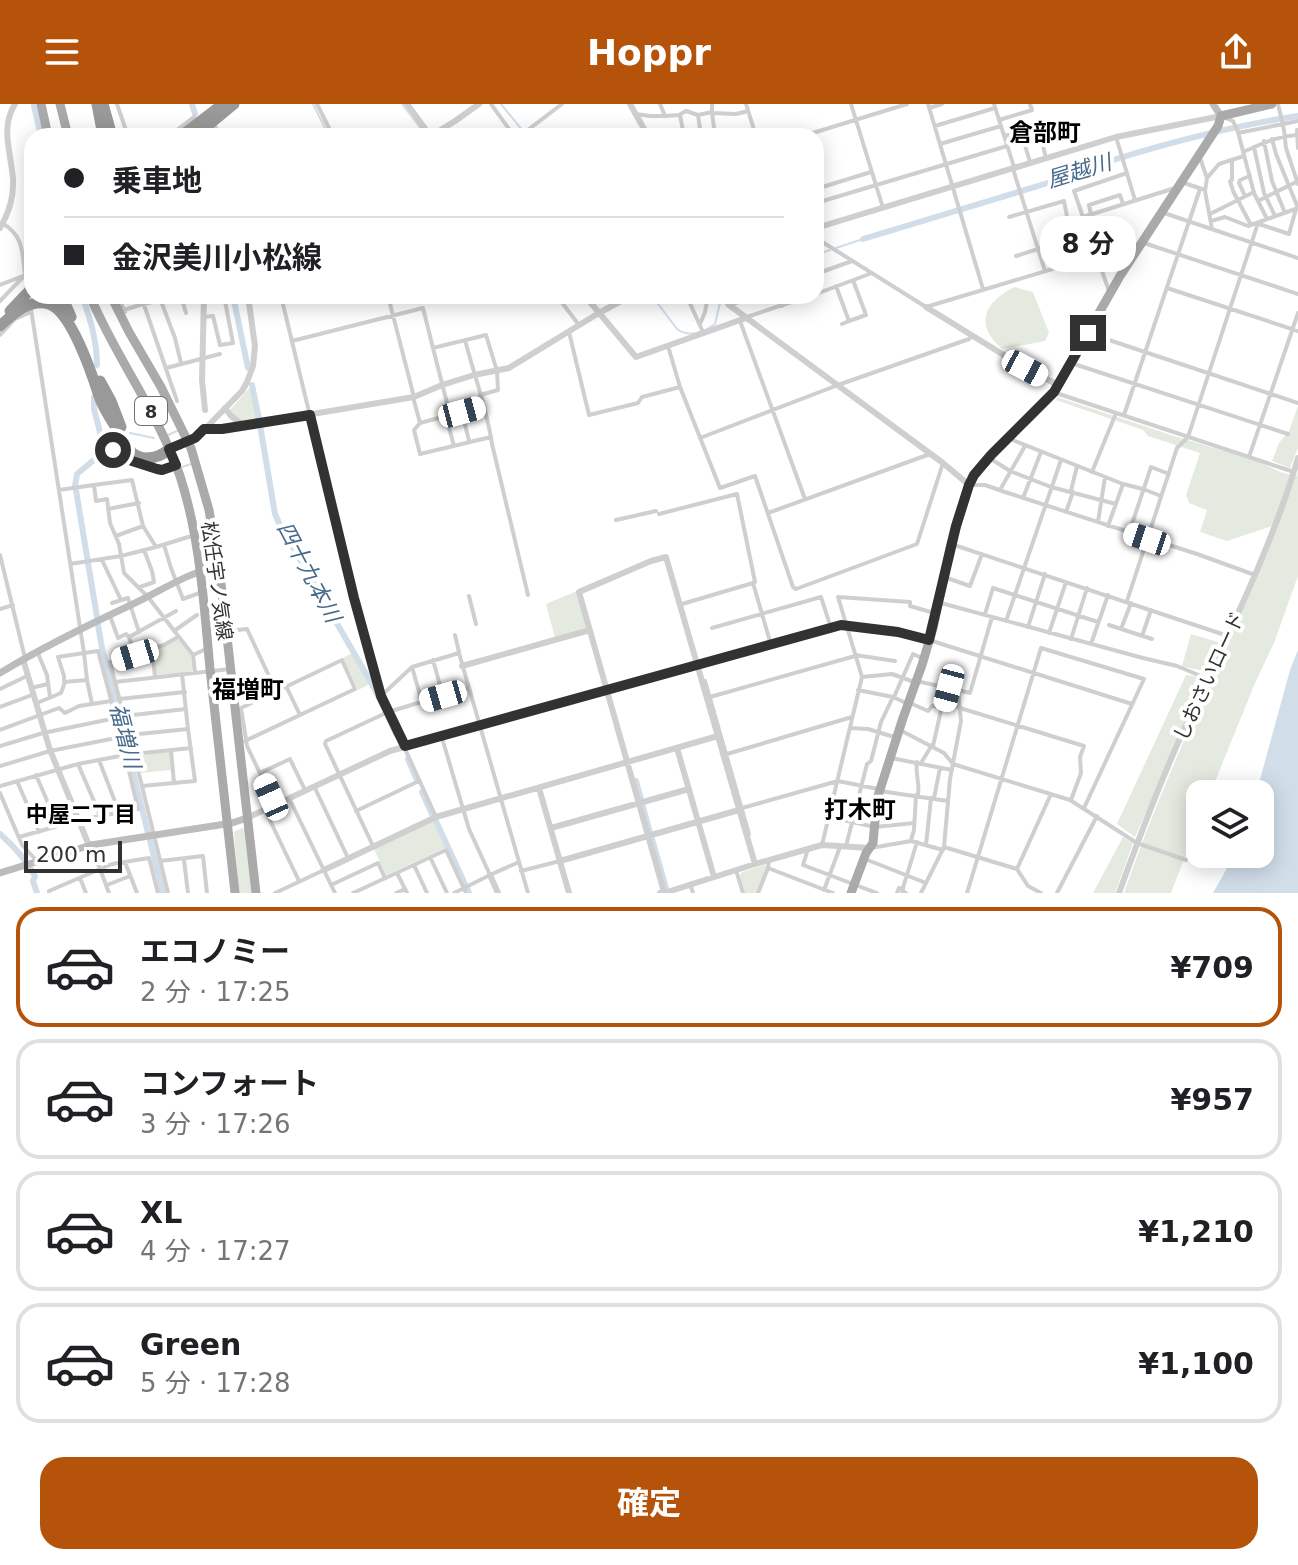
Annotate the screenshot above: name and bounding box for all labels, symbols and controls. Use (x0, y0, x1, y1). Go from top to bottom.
icon: menu (40, 30, 84, 74)
icon: share (1214, 30, 1258, 74)
text: Hoppr (587, 32, 711, 73)
district label: 倉部町 (1009, 119, 1081, 147)
water label: 屋越川 (1044, 149, 1116, 193)
text: 乗車地 (112, 163, 202, 198)
callout: 8 分 (1040, 217, 1136, 273)
text: 8 分 (1061, 229, 1115, 259)
text: 金沢美川小松線 (112, 240, 322, 275)
route end (1070, 315, 1106, 351)
car (998, 346, 1052, 390)
car (436, 394, 488, 430)
road number: 8 (135, 397, 167, 425)
route start (95, 432, 131, 468)
water label: 四十九本川 (272, 518, 347, 628)
street label: 松任宇ノ気線 (197, 520, 237, 642)
car (1120, 520, 1174, 558)
street label: しおさいロード (1169, 607, 1249, 745)
car (109, 637, 161, 673)
car (931, 662, 967, 714)
district label: 福増町 (212, 676, 284, 704)
car (417, 678, 469, 714)
water label: 福増川 (105, 701, 146, 773)
car (250, 770, 292, 824)
map controls (1186, 780, 1274, 868)
button: layers (1186, 780, 1274, 868)
district label: 打木町 (824, 796, 896, 824)
district label: 中屋二丁目 (26, 802, 136, 827)
scale bar (24, 837, 122, 873)
text: 200 m (36, 842, 106, 867)
icon: car (44, 931, 116, 1003)
text: エコノミー (140, 934, 290, 969)
text: ¥709 (1171, 950, 1254, 985)
text: 2 分 · 17:25 (140, 977, 291, 1007)
icon: car (44, 1063, 116, 1135)
text: コンフォート (140, 1066, 319, 1101)
text: ¥957 (1171, 1082, 1254, 1117)
text: 3 分 · 17:26 (140, 1109, 291, 1139)
icon: car (44, 1195, 116, 1267)
text: XL (140, 1195, 182, 1230)
text: ¥1,210 (1138, 1214, 1254, 1249)
text: 4 分 · 17:27 (140, 1236, 291, 1266)
icon: car (44, 1327, 116, 1399)
text: Green (140, 1327, 241, 1362)
text: ¥1,100 (1138, 1346, 1254, 1381)
text: 5 分 · 17:28 (140, 1368, 291, 1398)
button: 確定 (40, 1457, 1258, 1549)

